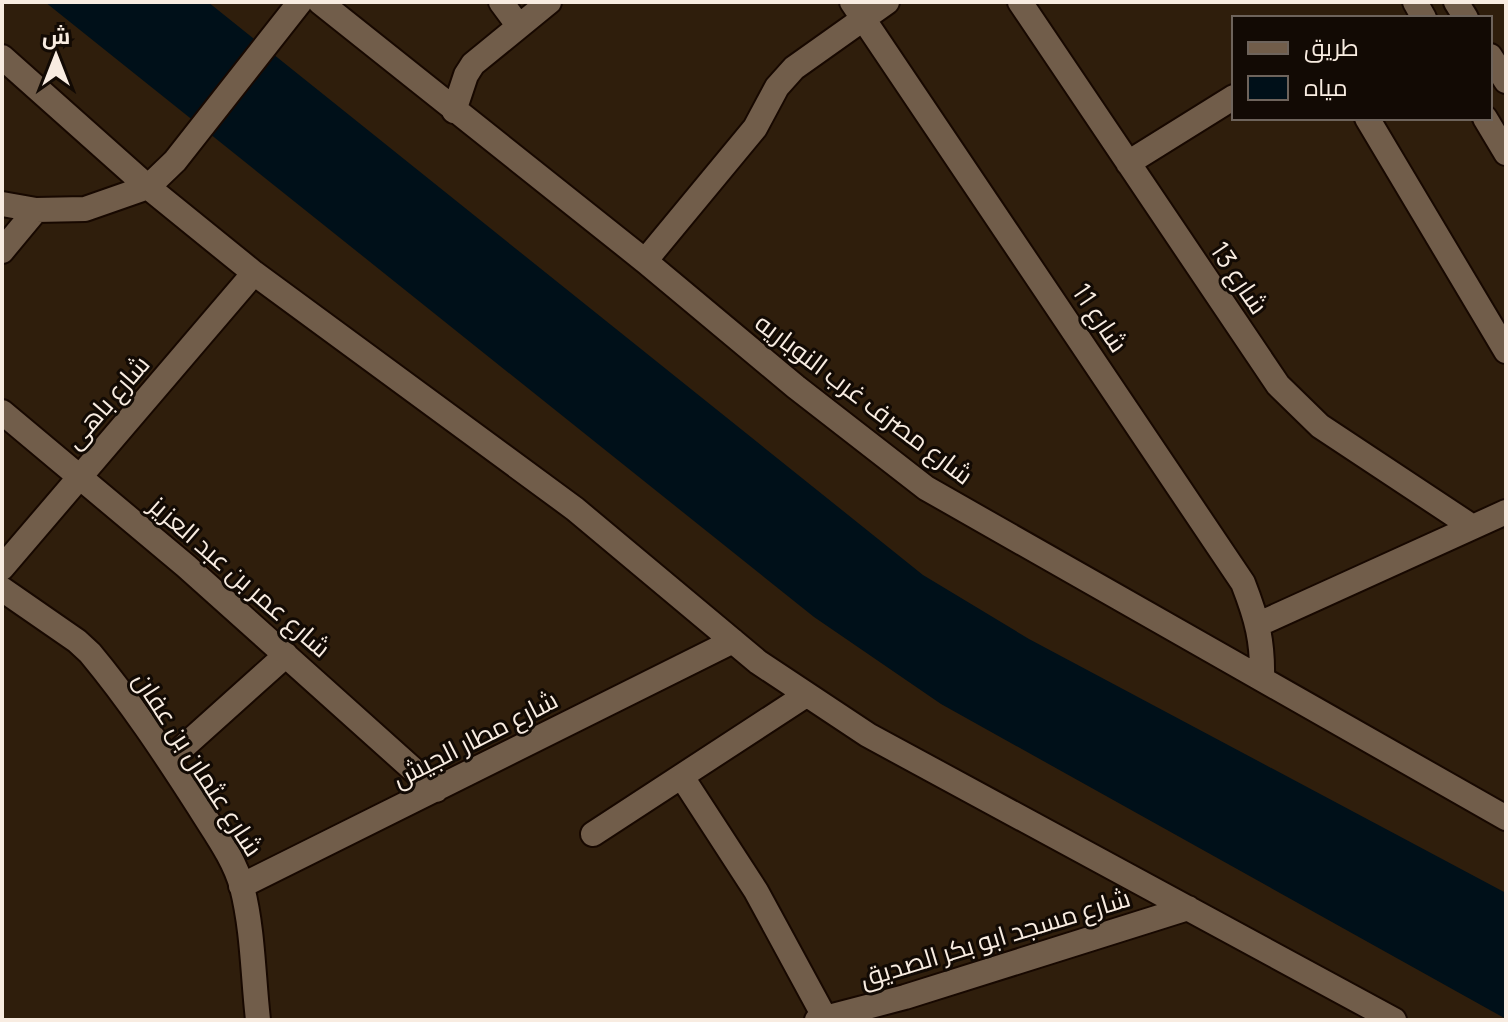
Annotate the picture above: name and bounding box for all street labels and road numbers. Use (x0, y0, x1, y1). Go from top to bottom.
street label: شارع 13 (1203, 234, 1277, 321)
street label: شارع 11 (1065, 276, 1137, 359)
street label: شارع مصرف غرب النوباريه (748, 304, 981, 492)
street label: شارع باهى (55, 347, 157, 456)
street label: شارع عمر بن عبد العزيز (141, 486, 339, 665)
street label: شارع عثمان بن عفان (126, 664, 272, 863)
street label: شارع مطار الجيش (386, 681, 564, 795)
street label: شارع مسجد ابو بكر الصديق (855, 879, 1134, 995)

